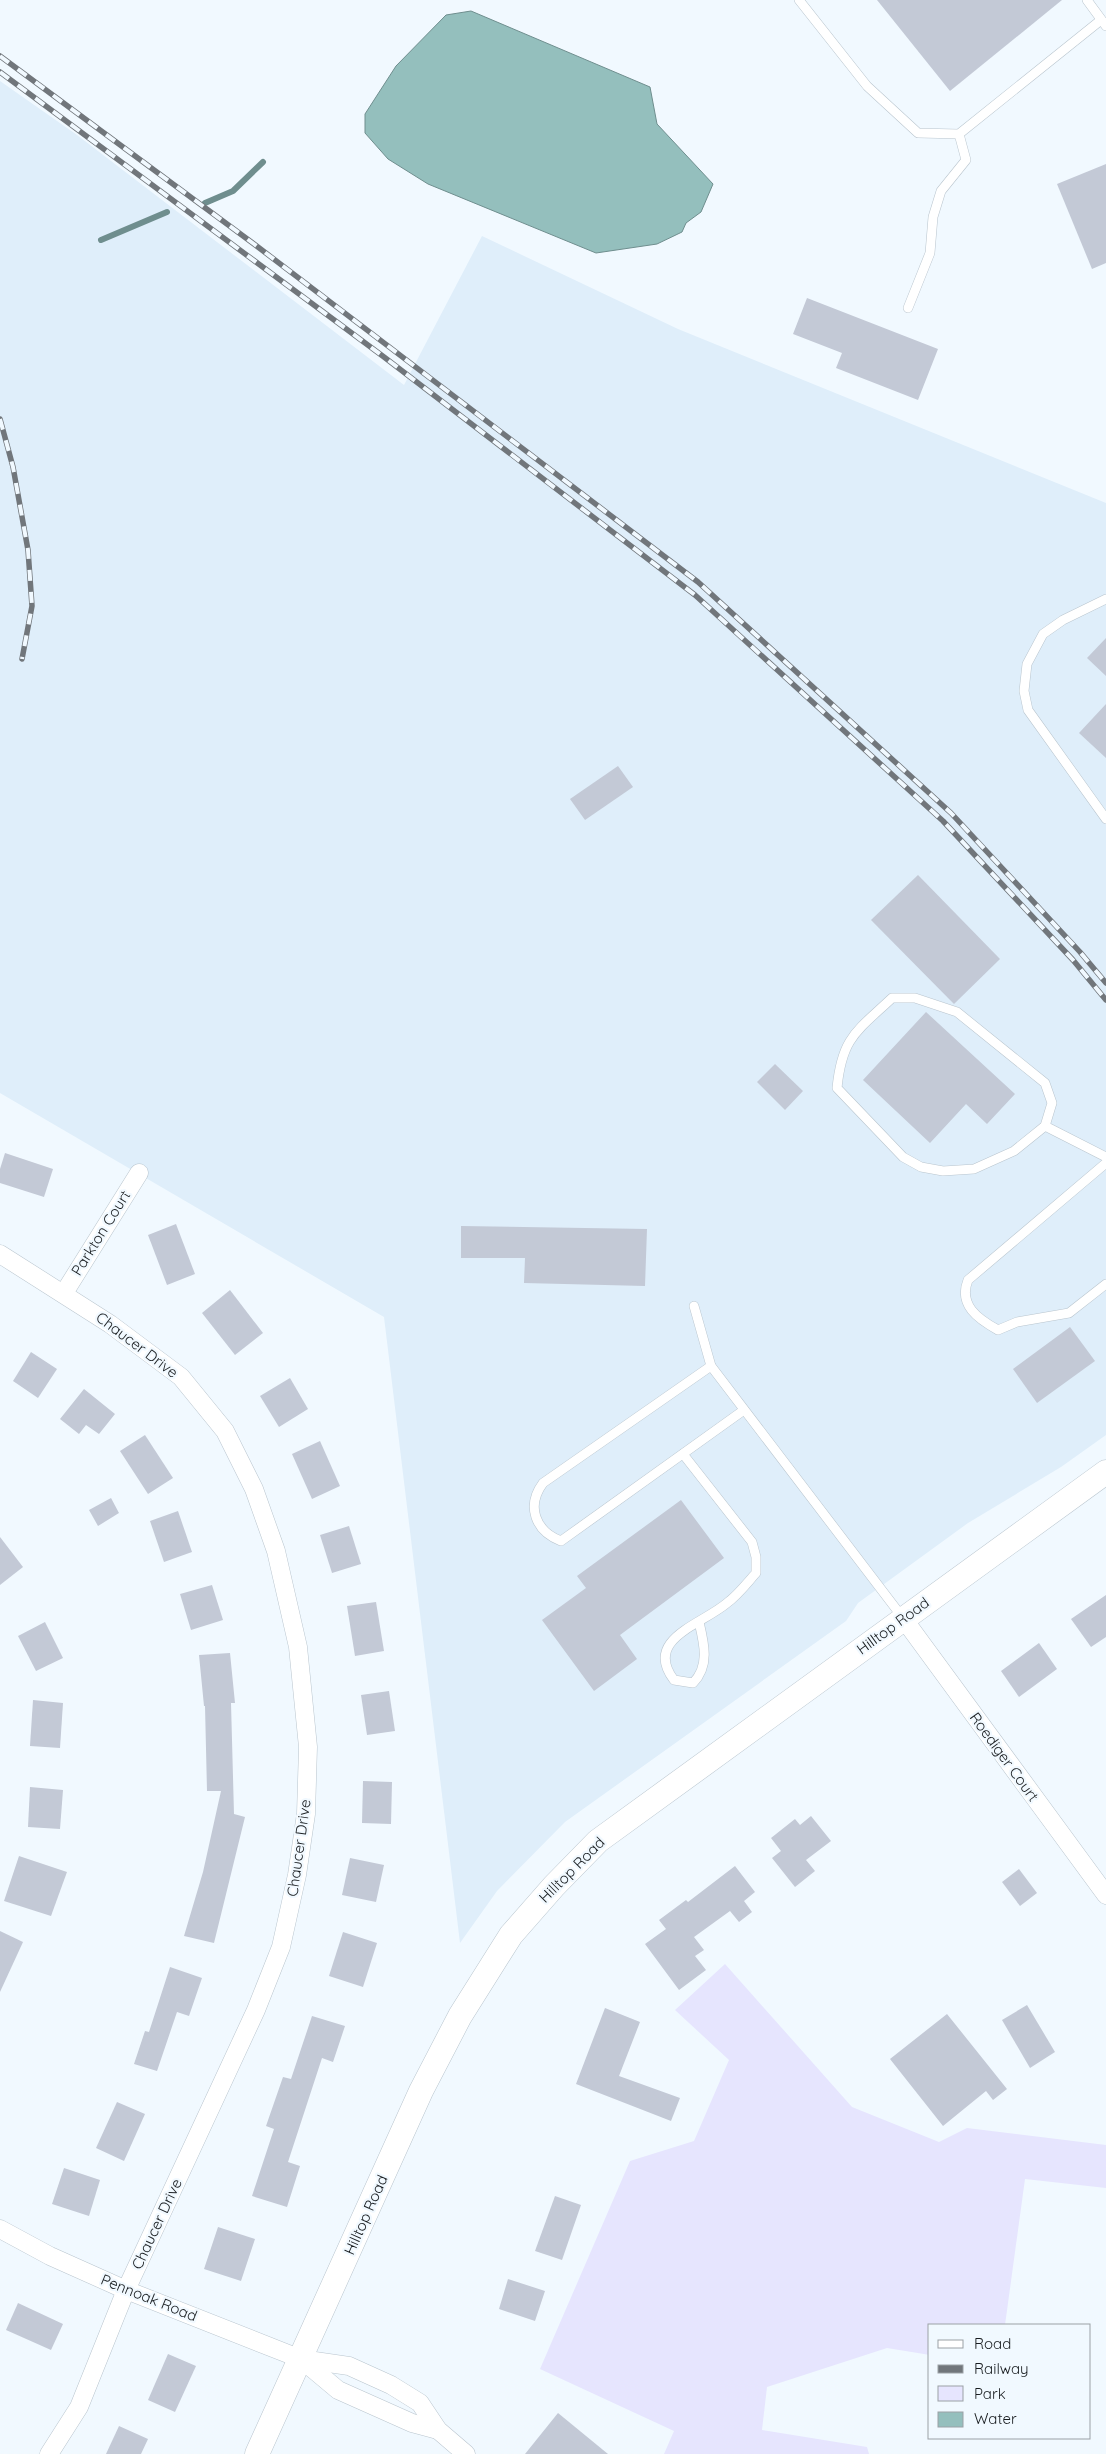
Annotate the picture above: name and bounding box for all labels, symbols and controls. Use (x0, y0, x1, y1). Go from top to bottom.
street label: Parkton Court (67, 1187, 134, 1279)
street label: Chaucer Drive (92, 1308, 182, 1382)
street label: Hilltop Road (853, 1593, 933, 1658)
street label: Roediger Court (966, 1708, 1043, 1805)
street label: Chaucer Drive (282, 1798, 315, 1898)
street label: Hilltop Road (535, 1833, 609, 1907)
street label: Hilltop Road (340, 2172, 392, 2258)
street label: Chaucer Drive (127, 2175, 186, 2272)
street label: Pennoak Road (98, 2270, 200, 2325)
legend (928, 2324, 1091, 2439)
text: Road (974, 2334, 1011, 2353)
text: Railway (974, 2359, 1029, 2378)
text: Park (974, 2384, 1006, 2403)
text: Water (974, 2409, 1017, 2428)

